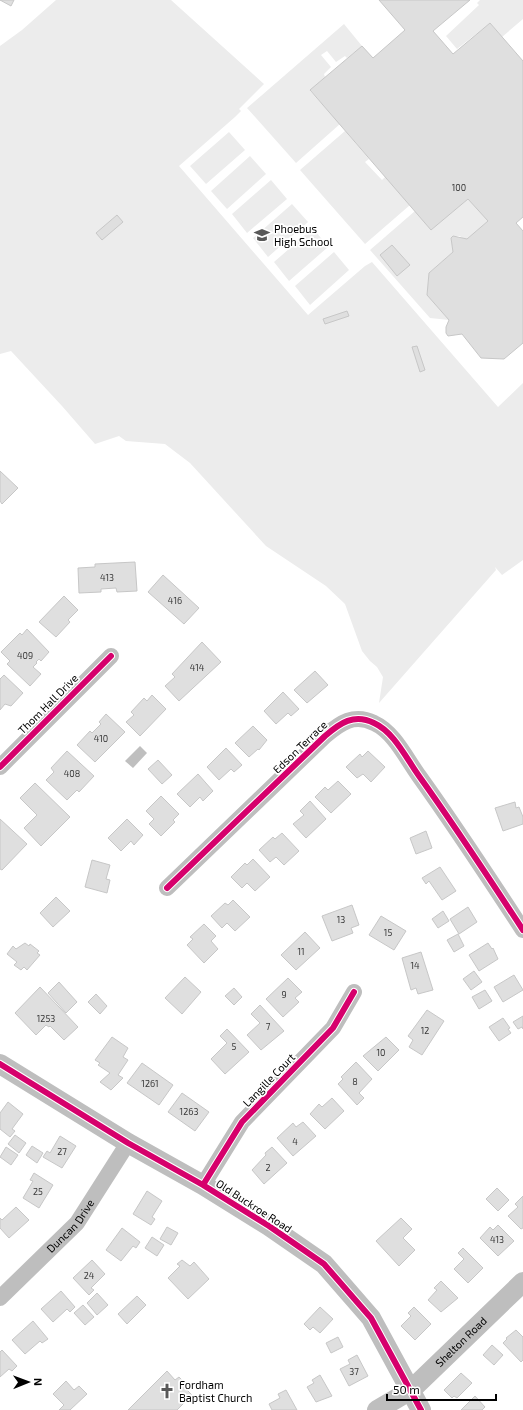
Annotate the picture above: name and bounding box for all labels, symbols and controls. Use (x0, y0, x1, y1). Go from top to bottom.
house number: 100 (452, 182, 466, 193)
place label: Phoebus High School (274, 222, 333, 248)
school or university icon: Phoebus High School (253, 226, 271, 244)
house number: 413 (100, 572, 114, 583)
house number: 416 (168, 595, 182, 606)
house number: 409 (17, 650, 33, 661)
house number: 414 (190, 662, 205, 673)
street label: Thom Hall Drive (15, 671, 80, 736)
street label: Edson Terrace (270, 718, 329, 776)
house number: 410 (94, 733, 108, 744)
house number: 408 (64, 768, 80, 779)
house number: 13 (337, 914, 345, 925)
house number: 15 (384, 927, 392, 938)
house number: 11 (297, 946, 305, 957)
house number: 14 (410, 960, 420, 971)
house number: 9 (281, 989, 287, 1000)
house number: 1253 (37, 1013, 55, 1024)
house number: 7 (266, 1021, 271, 1032)
house number: 12 (421, 1025, 429, 1036)
house number: 5 (232, 1041, 237, 1052)
house number: 10 (376, 1047, 386, 1058)
street label: Langille Court (240, 1050, 297, 1109)
house number: 8 (352, 1076, 358, 1087)
house number: 1261 (141, 1078, 159, 1089)
house number: 1263 (180, 1106, 198, 1117)
house number: 4 (292, 1136, 298, 1147)
house number: 27 (57, 1146, 67, 1157)
house number: 2 (265, 1162, 271, 1173)
street label: Old Buckroe Road (214, 1176, 295, 1235)
house number: 25 (33, 1186, 43, 1197)
street label: Duncan Drive (44, 1197, 96, 1255)
house number: 413 (490, 1234, 504, 1245)
house number: 24 (84, 1270, 95, 1281)
street label: Shelton Road (432, 1314, 489, 1369)
north arrow (8, 1362, 48, 1402)
house number: 37 (349, 1366, 359, 1377)
scale bar (387, 1376, 496, 1402)
text: N (32, 1378, 45, 1386)
place label: Fordham Baptist Church (179, 1378, 252, 1404)
church icon: Fordham Baptist Church (158, 1382, 176, 1400)
text: 50 m (393, 1382, 420, 1396)

